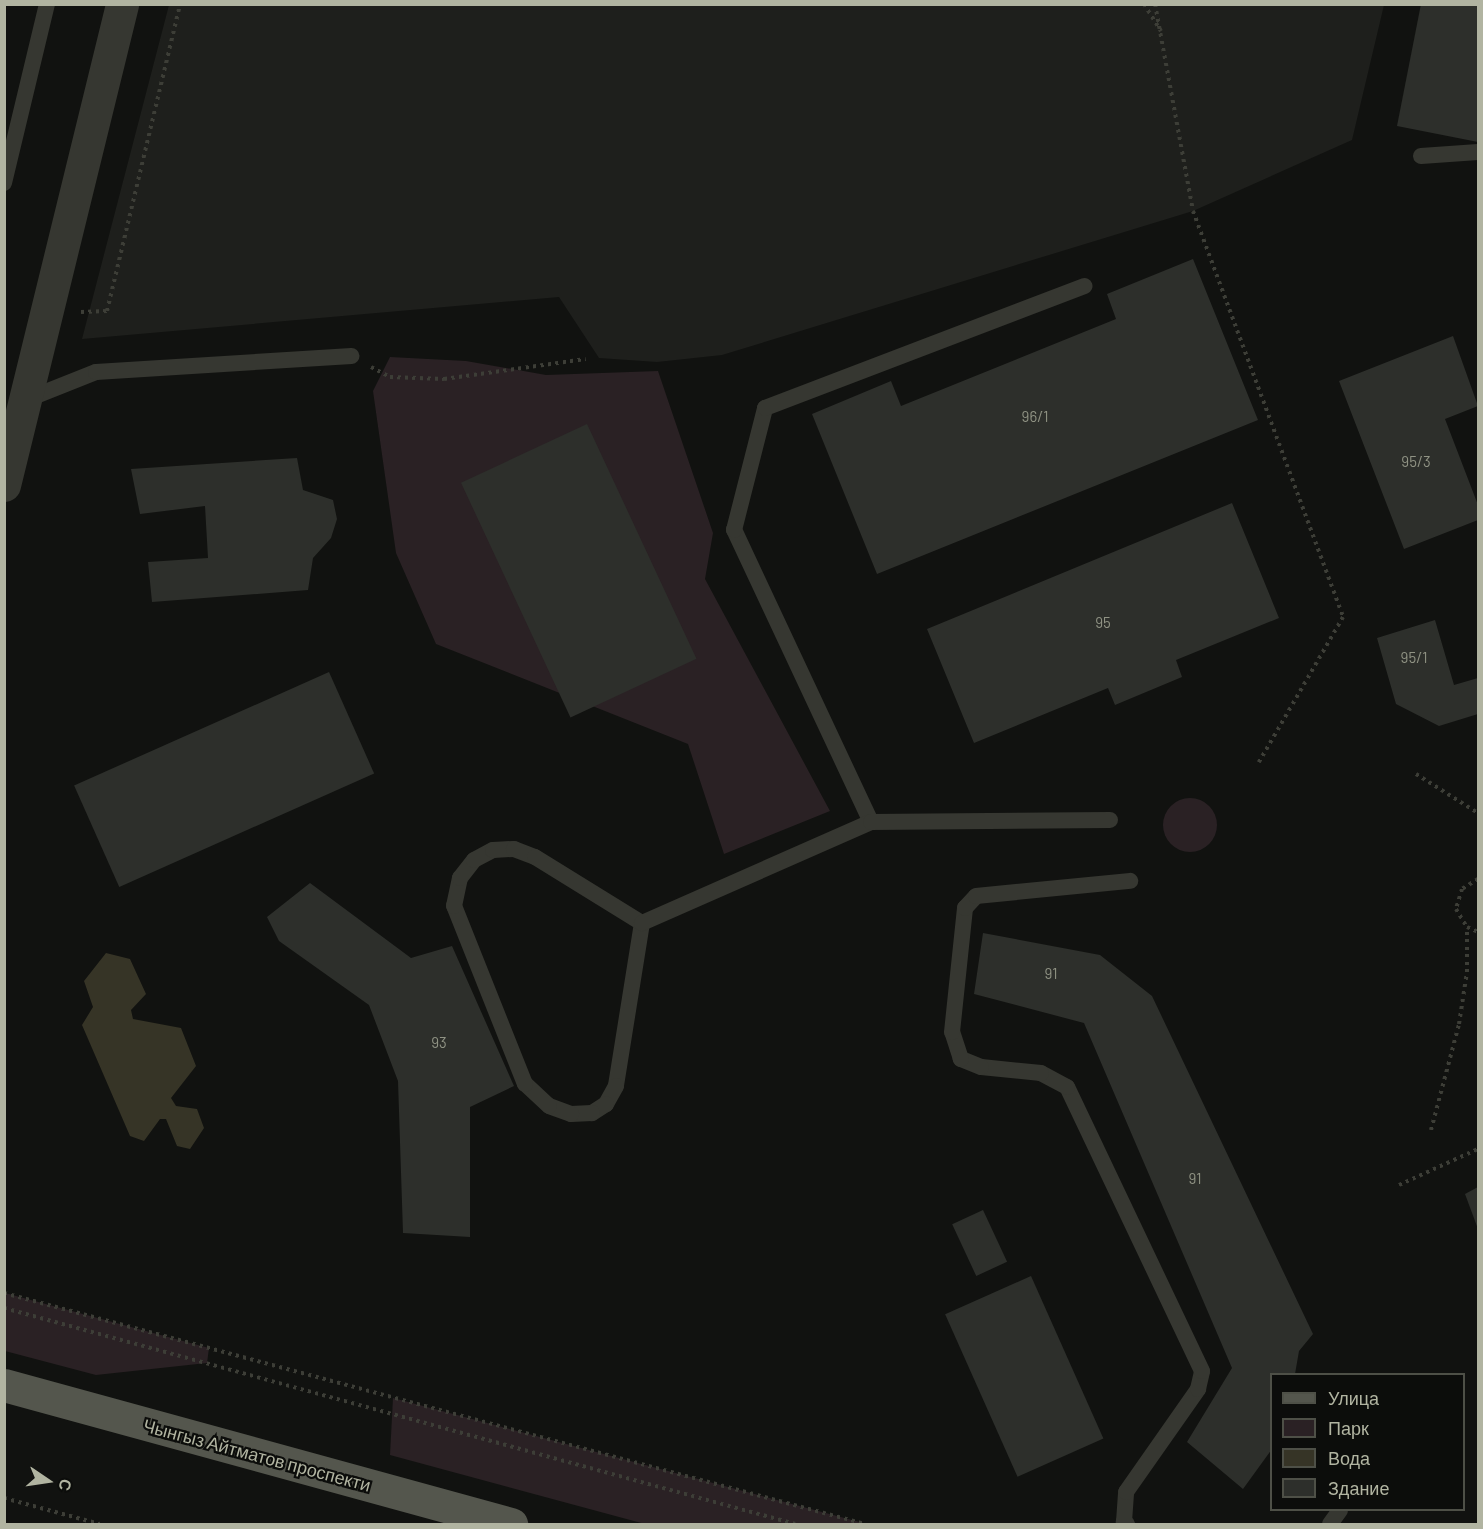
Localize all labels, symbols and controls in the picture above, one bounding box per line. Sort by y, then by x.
house number: 96/1 [1022,408,1048,426]
house number: 95/3 [1401,453,1431,471]
house number: 95 [1095,614,1111,632]
house number: 95/1 [1401,649,1427,667]
house number: 91 [1045,965,1057,983]
house number: 93 [431,1034,447,1052]
house number: 91 [1189,1170,1201,1188]
legend [1270,1373,1465,1511]
text: Улица [1328,1387,1379,1409]
street label: Чынгыз Айтматов проспекти [141,1414,373,1496]
text: Парк [1328,1417,1369,1439]
text: Вода [1328,1447,1370,1469]
north arrow [18,1451,78,1511]
text: С [55,1477,77,1493]
text: Здание [1328,1477,1389,1499]

